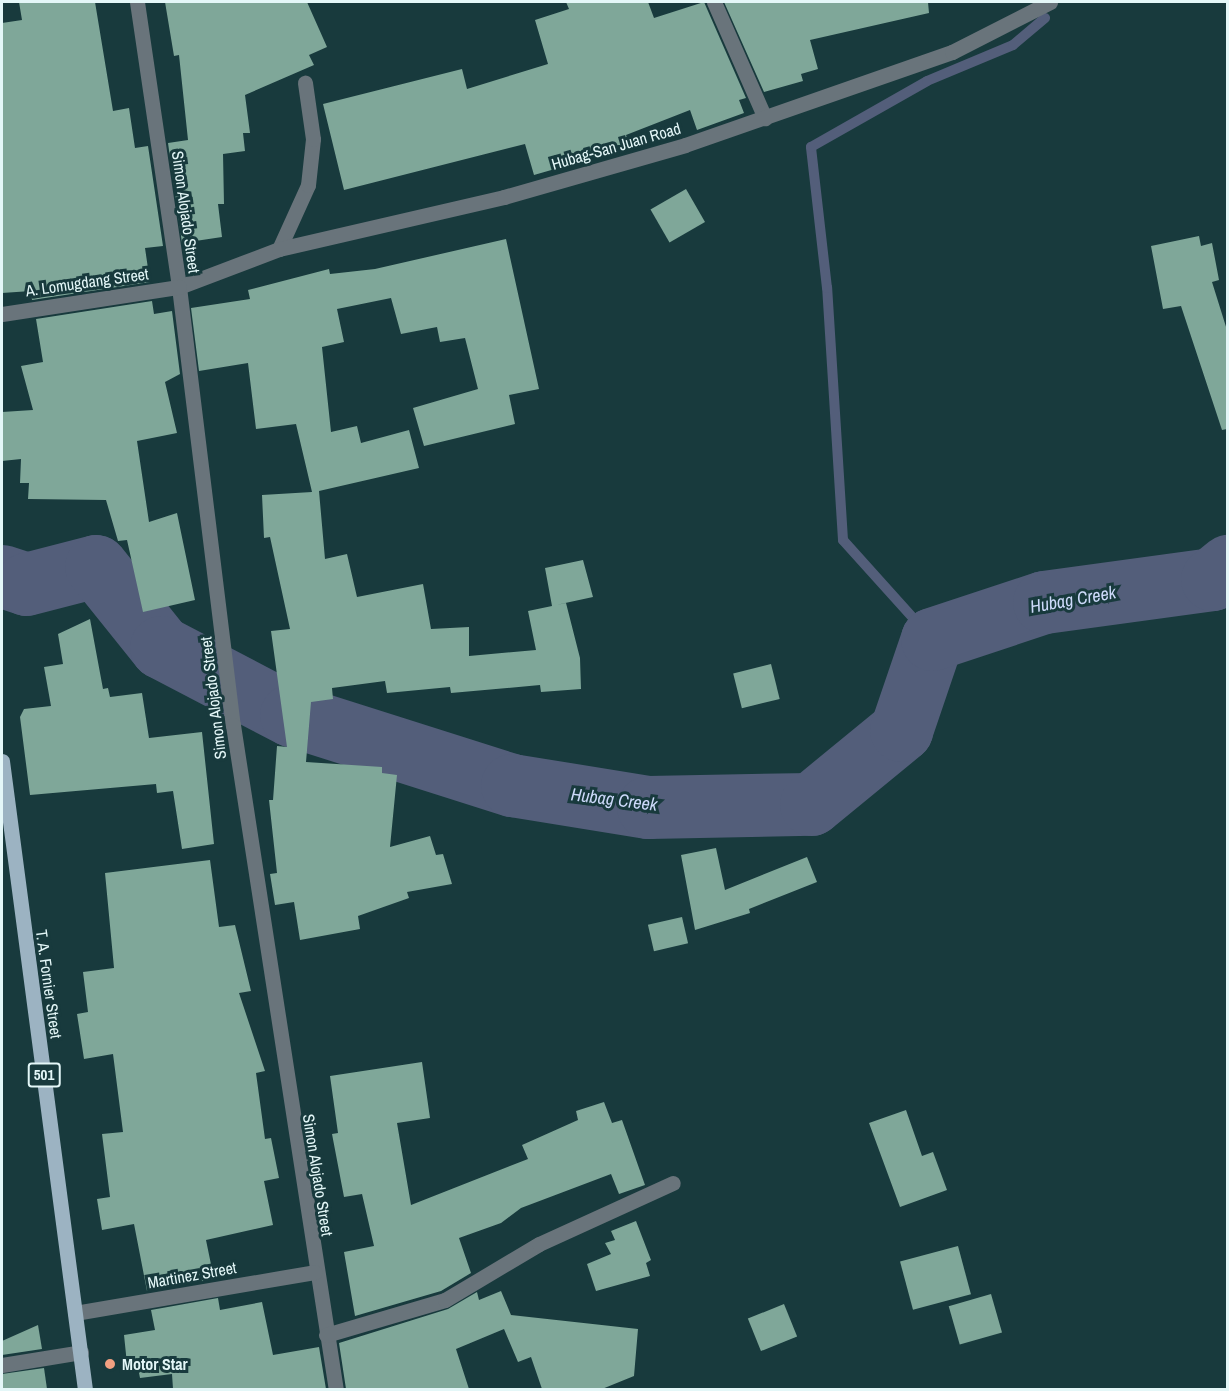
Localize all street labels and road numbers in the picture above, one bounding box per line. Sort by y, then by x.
street label: Hubag-San Juan Road [549,118,683,174]
street label: Simon Alojado Street [168,149,204,275]
street label: A. Lomugdang Street [24,264,150,300]
street label: Simon Alojado Street [196,635,230,761]
street label: T. A. Fornier Street [32,928,66,1040]
road number: 501 [28,1063,60,1087]
street label: Simon Alojado Street [299,1112,337,1238]
street label: Martinez Street [146,1258,238,1292]

